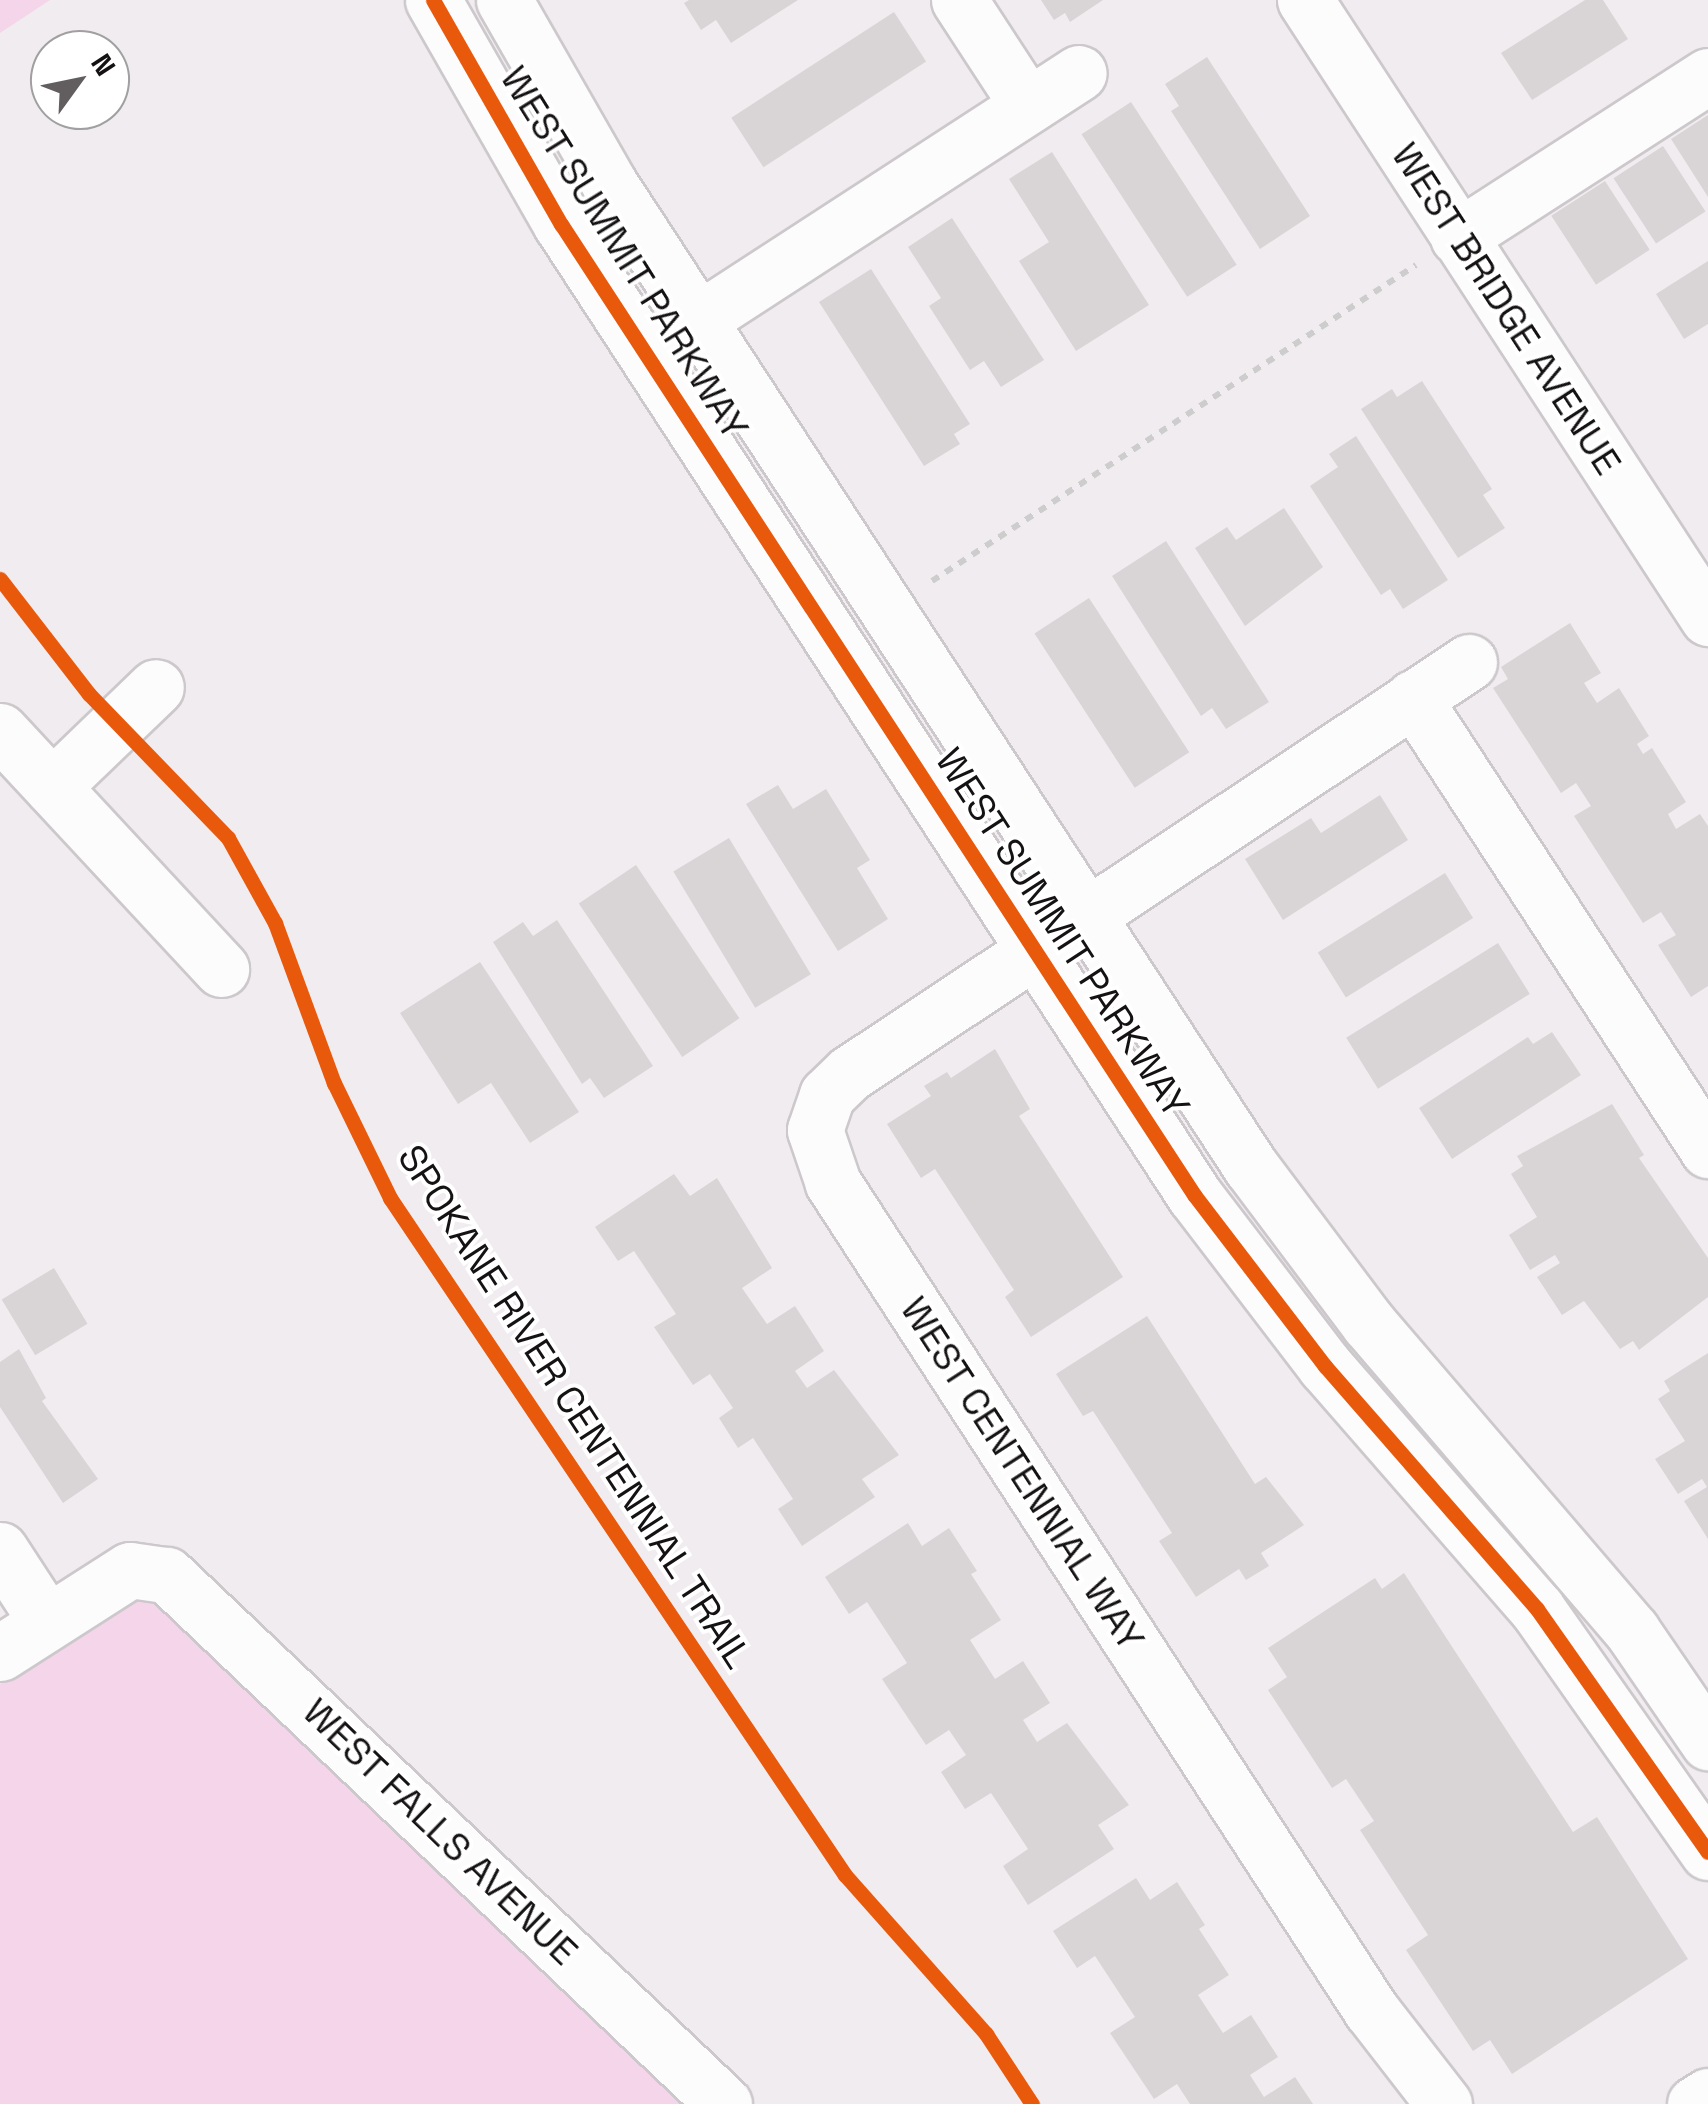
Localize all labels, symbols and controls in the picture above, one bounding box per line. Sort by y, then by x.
north arrow [30,30,130,130]
text: N [83,47,124,82]
street label: WEST SUMMIT PARKWAY [490,57,758,449]
street label: WEST BRIDGE AVENUE [1381,134,1631,484]
street label: WEST SUMMIT PARKWAY [925,739,1199,1127]
street label: SPOKANE RIVER CENTENNIAL TRAIL [387,1136,761,1678]
street label: WEST CENTENNIAL WAY [890,1288,1154,1660]
street label: WEST FALLS AVENUE [293,1689,587,1975]

